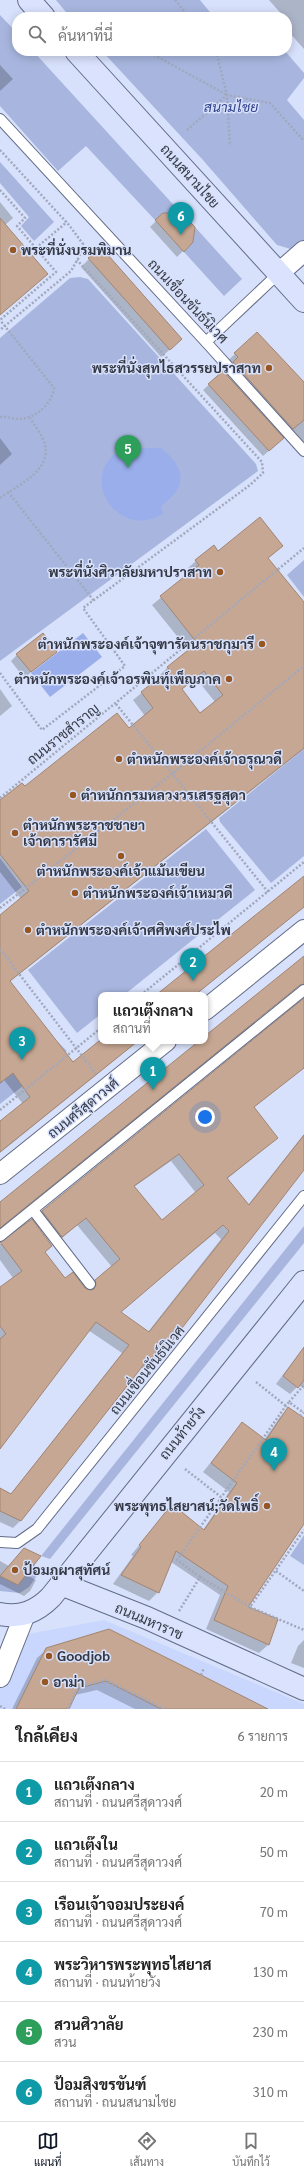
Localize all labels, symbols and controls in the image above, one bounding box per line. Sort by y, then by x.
search box [12,12,292,56]
icon: search [26,23,48,45]
text: ค้นหาที่นี่ [58,25,113,44]
park label: สนามไชย [204,97,258,115]
street label: ถนนสนามไชย [157,139,224,211]
pin: 6 [168,202,194,235]
place label: พระที่นั่งบรมพิมาน [21,238,132,258]
marker: พระที่นั่งบรมพิมาน [8,245,18,255]
street label: ถนนเขื่อนขันธ์นิเวศ [145,253,234,346]
place label: พระที่นั่งสุทไธสวรรยปราสาท [92,356,261,379]
marker: พระที่นั่งสุทไธสวรรยปราสาท [264,363,274,373]
pin: 5 [115,435,141,468]
place label: พระที่นั่งศิวาลัยมหาปราสาท [48,560,212,580]
marker: พระที่นั่งศิวาลัยมหาปราสาท [215,567,225,577]
place label: ตำหนักพระองค์เจ้าจุฑารัตนราชกุมารี [38,634,255,655]
marker: ตำหนักพระองค์เจ้าจุฑารัตนราชกุมารี [257,639,267,649]
place label: ตำหนักพระองค์เจ้าอรพินทุ์เพ็ญภาค [14,669,221,690]
marker: ตำหนักพระองค์เจ้าอรพินทุ์เพ็ญภาค [224,674,234,684]
street label: ถนนราชสำราญ [22,698,103,769]
place label: ตำหนักพระองค์เจ้าอรุณวดี [127,749,282,770]
marker: ตำหนักพระองค์เจ้าอรุณวดี [114,754,124,764]
place label: ตำหนักกรมหลวงวรเสรฐสุดา [81,785,246,806]
marker: ตำหนักกรมหลวงวรเสรฐสุดา [68,790,78,800]
place label: ตำหนักพระราชชายา เจ้าดารารัศมี [23,815,145,849]
marker: ตำหนักพระราชชายา เจ้าดารารัศมี [10,828,20,838]
marker: ตำหนักพระองค์เจ้าแม้นเขียน [116,851,126,861]
place label: ตำหนักพระองค์เจ้าแม้นเขียน [37,861,205,879]
place label: ตำหนักพระองค์เจ้าเหมวดี [83,883,233,901]
marker: ตำหนักพระองค์เจ้าเหมวดี [70,888,80,898]
place label: ตำหนักพระองค์เจ้าศศิพงศ์ประไพ [36,920,231,938]
marker: ตำหนักพระองค์เจ้าศศิพงศ์ประไพ [23,925,33,935]
pin: 2 [180,948,206,981]
popup [98,992,208,1044]
text: แถวเต๊งกลาง [113,1000,193,1019]
text: สถานที่ [113,1019,151,1036]
pin: 3 [9,1027,35,1060]
pin: 1 [140,1057,166,1090]
street label: ถนนศรีสุดาวงศ์ [43,1073,123,1143]
your location [195,1107,215,1127]
street label: ถนนเขื่อนขันธ์นิเวศ [103,1320,188,1418]
street label: ถนนท้ายวัง [154,1402,208,1463]
pin: 4 [261,1438,287,1471]
place label: พระพุทธไสยาสน์;วัดโพธิ์ [114,1493,259,1517]
marker: พระพุทธไสยาสน์;วัดโพธิ์ [262,1501,272,1511]
place label: ป้อมภูผาสุทัศน์ [23,1560,111,1581]
marker: ป้อมภูผาสุทัศน์ [10,1565,20,1575]
street label: ถนนมหาราช [113,1598,186,1642]
place label: Goodjob [57,1646,110,1664]
marker: Goodjob [44,1651,54,1661]
place label: อาม่า [53,1672,85,1690]
marker: อาม่า [40,1677,50,1687]
text: ใกล้เคียง [16,1724,78,1746]
text: 6 รายการ [238,1727,288,1744]
text: แถวเต๊งกลาง [54,1774,135,1793]
text: 1 [25,1783,33,1800]
text: 20 m [260,1783,288,1800]
text: สถานที่ · ถนนศรีสุดาวงศ์ [54,1793,182,1810]
text: แถวเต๊งใน [54,1834,118,1853]
text: 2 [25,1843,33,1860]
text: 50 m [260,1843,288,1860]
text: สถานที่ · ถนนศรีสุดาวงศ์ [54,1853,182,1870]
text: เรือนเจ้าจอมประยงค์ [54,1894,184,1913]
text: 3 [25,1903,33,1920]
text: 70 m [260,1903,288,1920]
text: สถานที่ · ถนนศรีสุดาวงศ์ [54,1913,182,1930]
text: พระวิหารพระพุทธไสยาส [54,1954,212,1973]
text: 4 [25,1963,33,1980]
text: 130 m [252,1963,288,1980]
text: สถานที่ · ถนนท้ายวัง [54,1973,161,1990]
text: สวนศิวาลัย [54,2014,124,2033]
text: 5 [25,2023,33,2040]
text: 230 m [252,2023,288,2040]
text: สวน [54,2033,76,2050]
text: ป้อมสิงขรขันฑ์ [54,2074,146,2093]
text: 6 [25,2083,33,2100]
text: 310 m [252,2083,288,2100]
text: สถานที่ · ถนนสนามไชย [54,2093,176,2110]
tab: แผนที่ [34,2130,62,2169]
tab: เส้นทาง [130,2130,164,2169]
tab: บันทึกไว้ [232,2130,270,2169]

